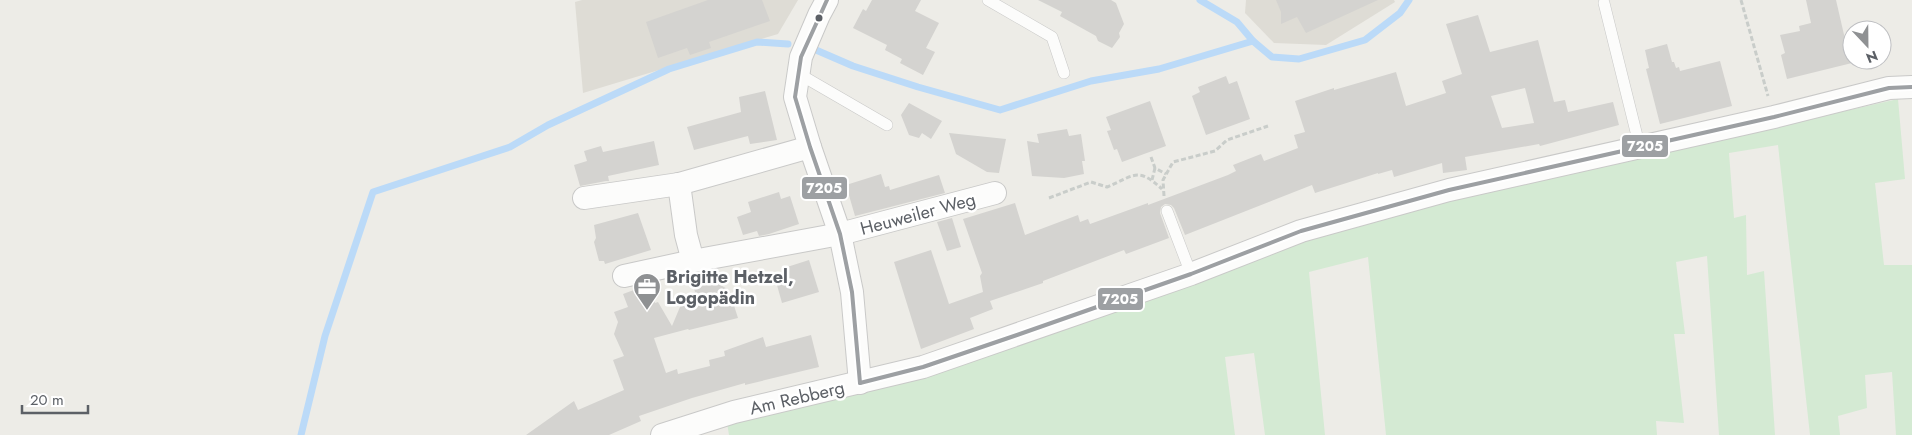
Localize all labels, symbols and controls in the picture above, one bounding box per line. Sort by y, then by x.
unlabelled marker [814,13,824,23]
north arrow [1842,20,1892,70]
text: N [1863,46,1881,68]
line badge: 7205 [1621,134,1669,158]
text: 7205 [1627,136,1663,156]
line badge: 7205 [801,176,848,200]
text: 7205 [806,178,842,198]
street label: Heuweiler Weg [857,186,979,242]
place label: Brigitte Hetzel, Logopädin [666,264,794,311]
office icon: Brigitte Hetzel, Logopädin [632,272,662,311]
line badge: 7205 [1097,287,1144,311]
text: 7205 [1102,289,1138,309]
street label: Am Rebberg [747,374,847,422]
scale bar [22,382,89,414]
text: 20 m [30,389,64,411]

